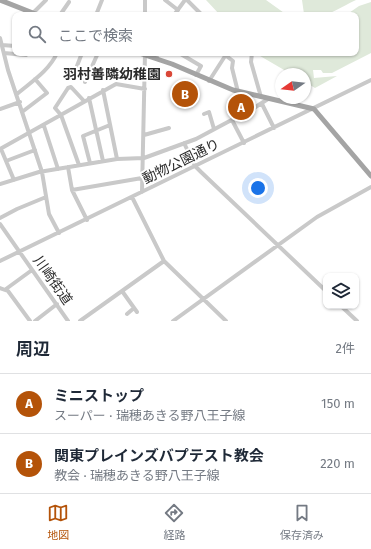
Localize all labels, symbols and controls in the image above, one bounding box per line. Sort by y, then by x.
search box [12,12,359,56]
icon: search [26,23,48,45]
text: ここで検索 [58,27,133,45]
place label: 羽村善隣幼稚園 [63,66,161,83]
north arrow [275,68,311,104]
marker: 羽村善隣幼稚園 [164,69,174,79]
pin: B [172,79,198,109]
pin: A [228,92,254,122]
street label: 動物公園通り [140,135,223,188]
your location [248,178,268,198]
street label: 川崎街道 [30,252,76,308]
map controls [323,273,359,309]
button: layers [323,273,359,309]
text: 周辺 [16,339,50,360]
text: 2件 [336,341,355,356]
text: ミニストップ [54,387,144,405]
text: A [25,396,33,411]
text: 150 m [321,396,355,411]
text: スーパー · 瑞穂あきる野八王子線 [54,408,246,423]
text: 関東プレインズバプテスト教会 [54,447,264,465]
text: B [25,456,33,471]
text: 220 m [320,456,355,471]
text: 教会 · 瑞穂あきる野八王子線 [54,468,220,483]
tab: 地図 [47,502,69,542]
tab: 経路 [163,502,185,542]
tab: 保存済み [280,502,324,542]

